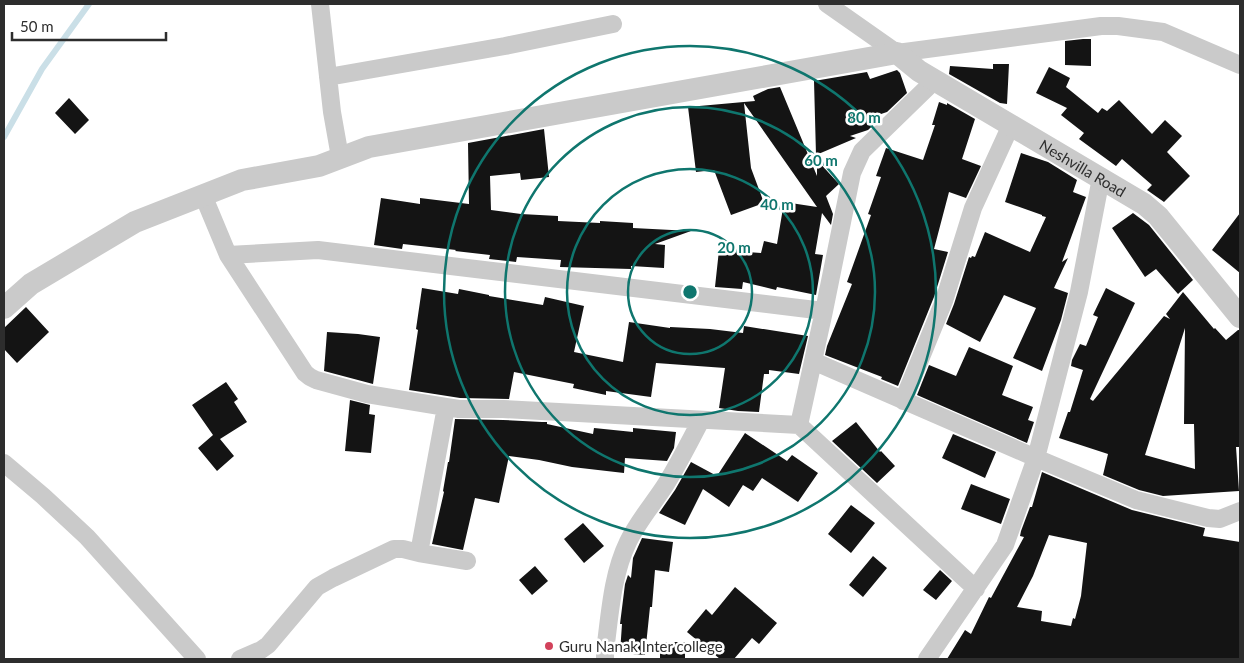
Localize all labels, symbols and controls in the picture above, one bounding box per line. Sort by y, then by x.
scale bar [12,10,166,42]
text: 50 m [20,17,54,35]
text: 80 m [847,108,881,126]
street label: Neshvilla Road [1037,135,1129,200]
text: 60 m [804,151,838,169]
text: 40 m [760,195,794,213]
text: 20 m [717,238,751,256]
centre of rings [681,283,699,301]
place label: Guru Nanak Inter college [559,637,723,655]
marker: Guru Nanak Inter college [543,640,555,652]

